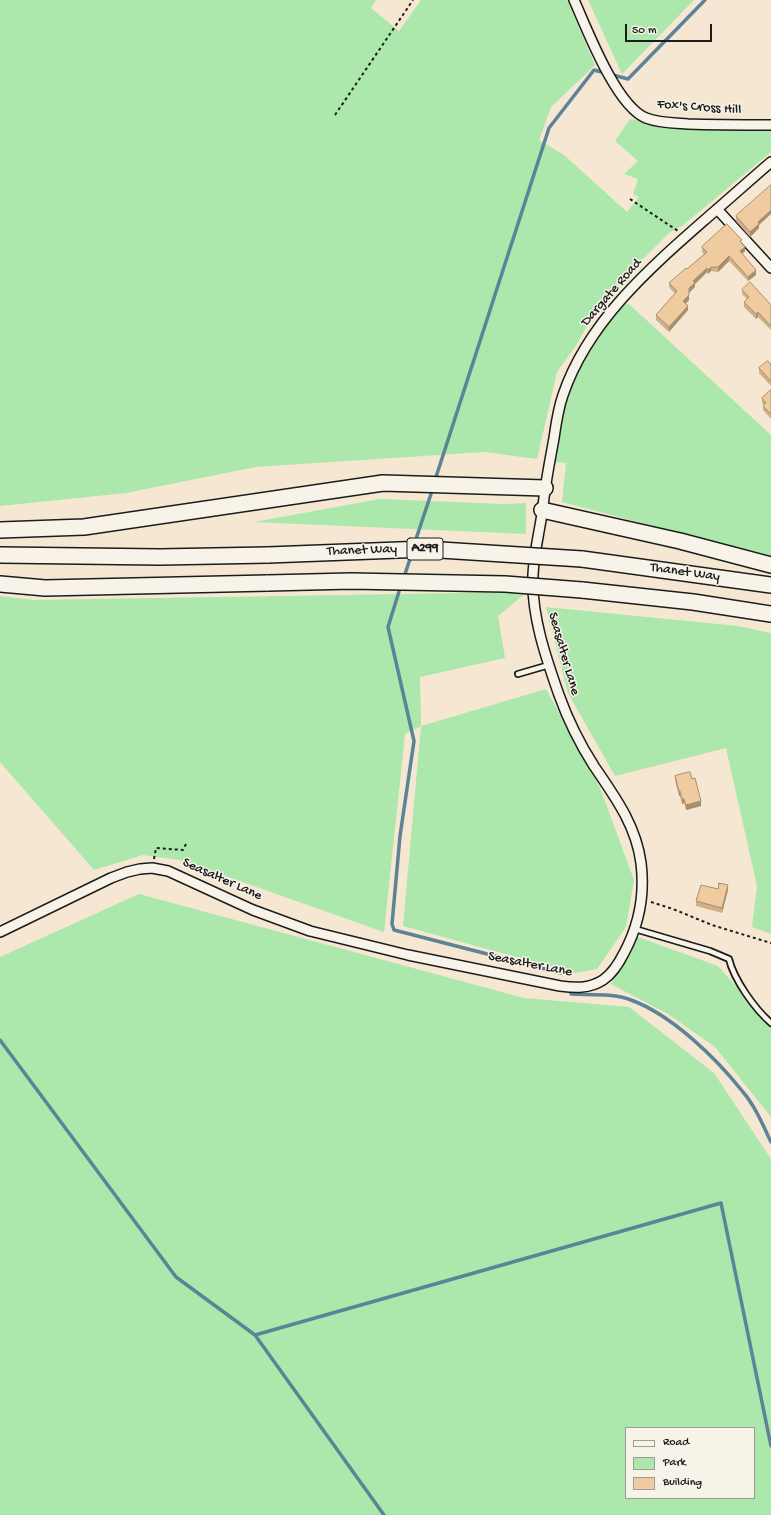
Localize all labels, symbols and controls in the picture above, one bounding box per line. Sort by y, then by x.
scale bar [627,16,714,42]
text: 50 m [632,24,657,38]
street label: Fox's Cross Hill [656,97,742,119]
street label: Dargate Road [578,256,646,330]
road number: A299 [407,538,443,560]
street label: Thanet Way [327,541,397,561]
street label: Thanet Way [649,560,721,586]
street label: Seasalter Lane [543,611,583,697]
street label: Seasalter Lane [180,855,264,905]
street label: Seasalter Lane [486,949,574,981]
legend [625,1427,755,1499]
text: Road [663,1436,689,1450]
text: Park [663,1456,686,1470]
text: Building [663,1476,702,1490]

